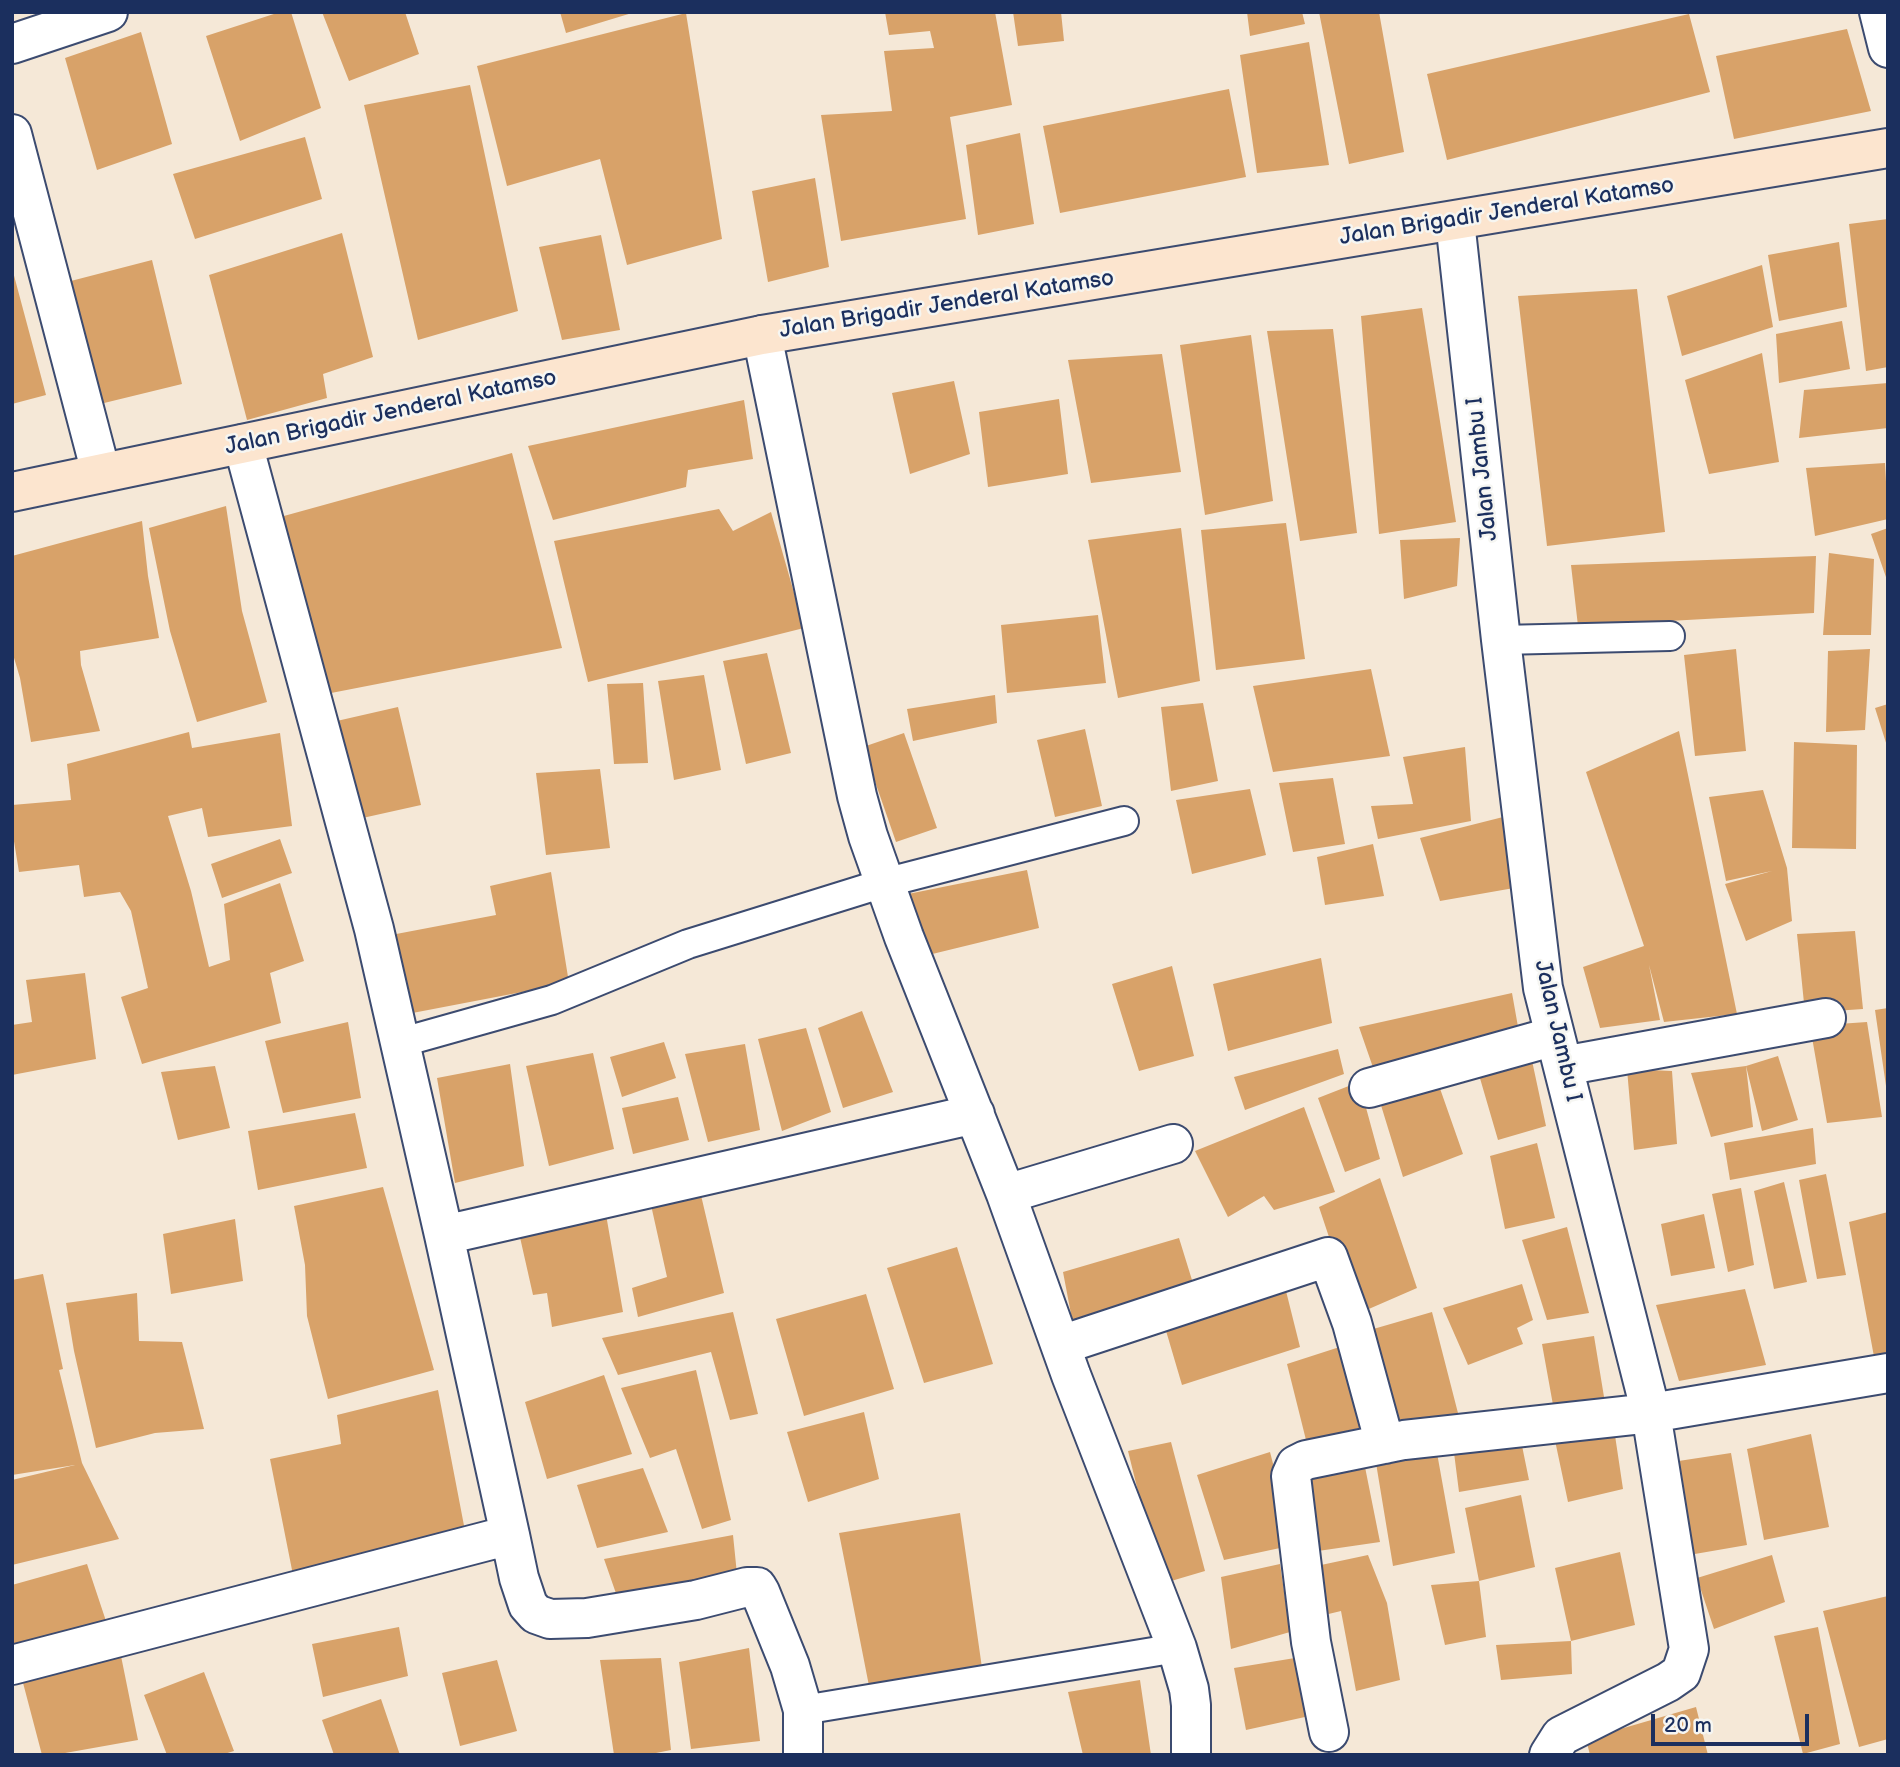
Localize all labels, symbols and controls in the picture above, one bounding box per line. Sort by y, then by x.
street label: Jalan Brigadir Jenderal Katamso [1338,172,1676,252]
street label: Jalan Brigadir Jenderal Katamso [778,265,1116,345]
street label: Jalan Brigadir Jenderal Katamso [223,364,559,462]
street label: Jalan Jambu I [1462,396,1504,542]
street label: Jalan Jambu I [1527,958,1587,1104]
scale bar [1655,1700,1812,1744]
text: 20 m [1664,1713,1712,1738]

